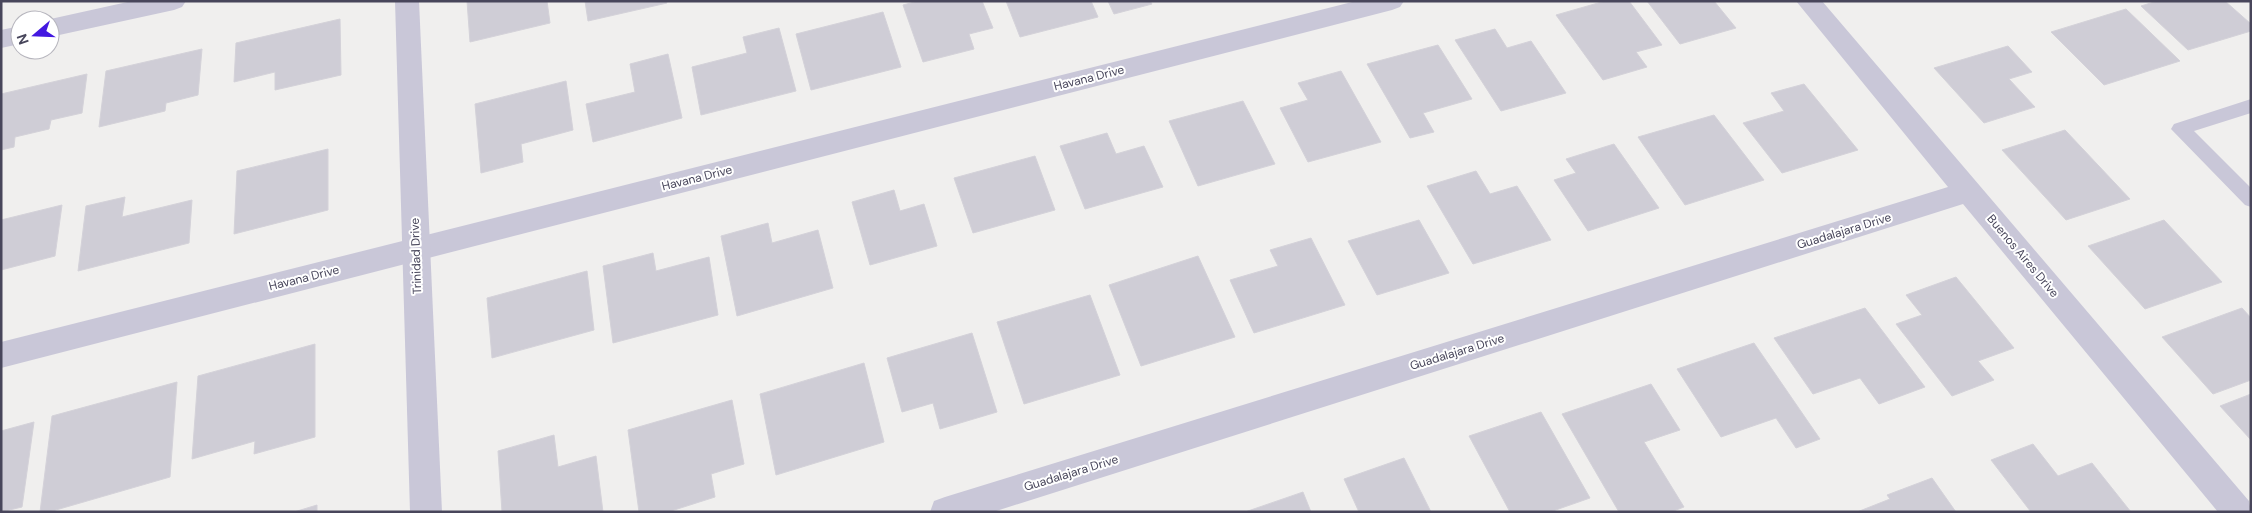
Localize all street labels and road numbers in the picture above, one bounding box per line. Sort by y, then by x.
street label: Havana Drive [1052,61,1126,94]
street label: Havana Drive [660,161,734,194]
street label: Guadalajara Drive [1795,209,1893,253]
street label: Buenos Aires Drive [1984,211,2063,301]
street label: Trinidad Drive [407,217,425,294]
street label: Havana Drive [267,261,341,294]
street label: Guadalajara Drive [1408,330,1506,374]
street label: Guadalajara Drive [1022,451,1120,495]

